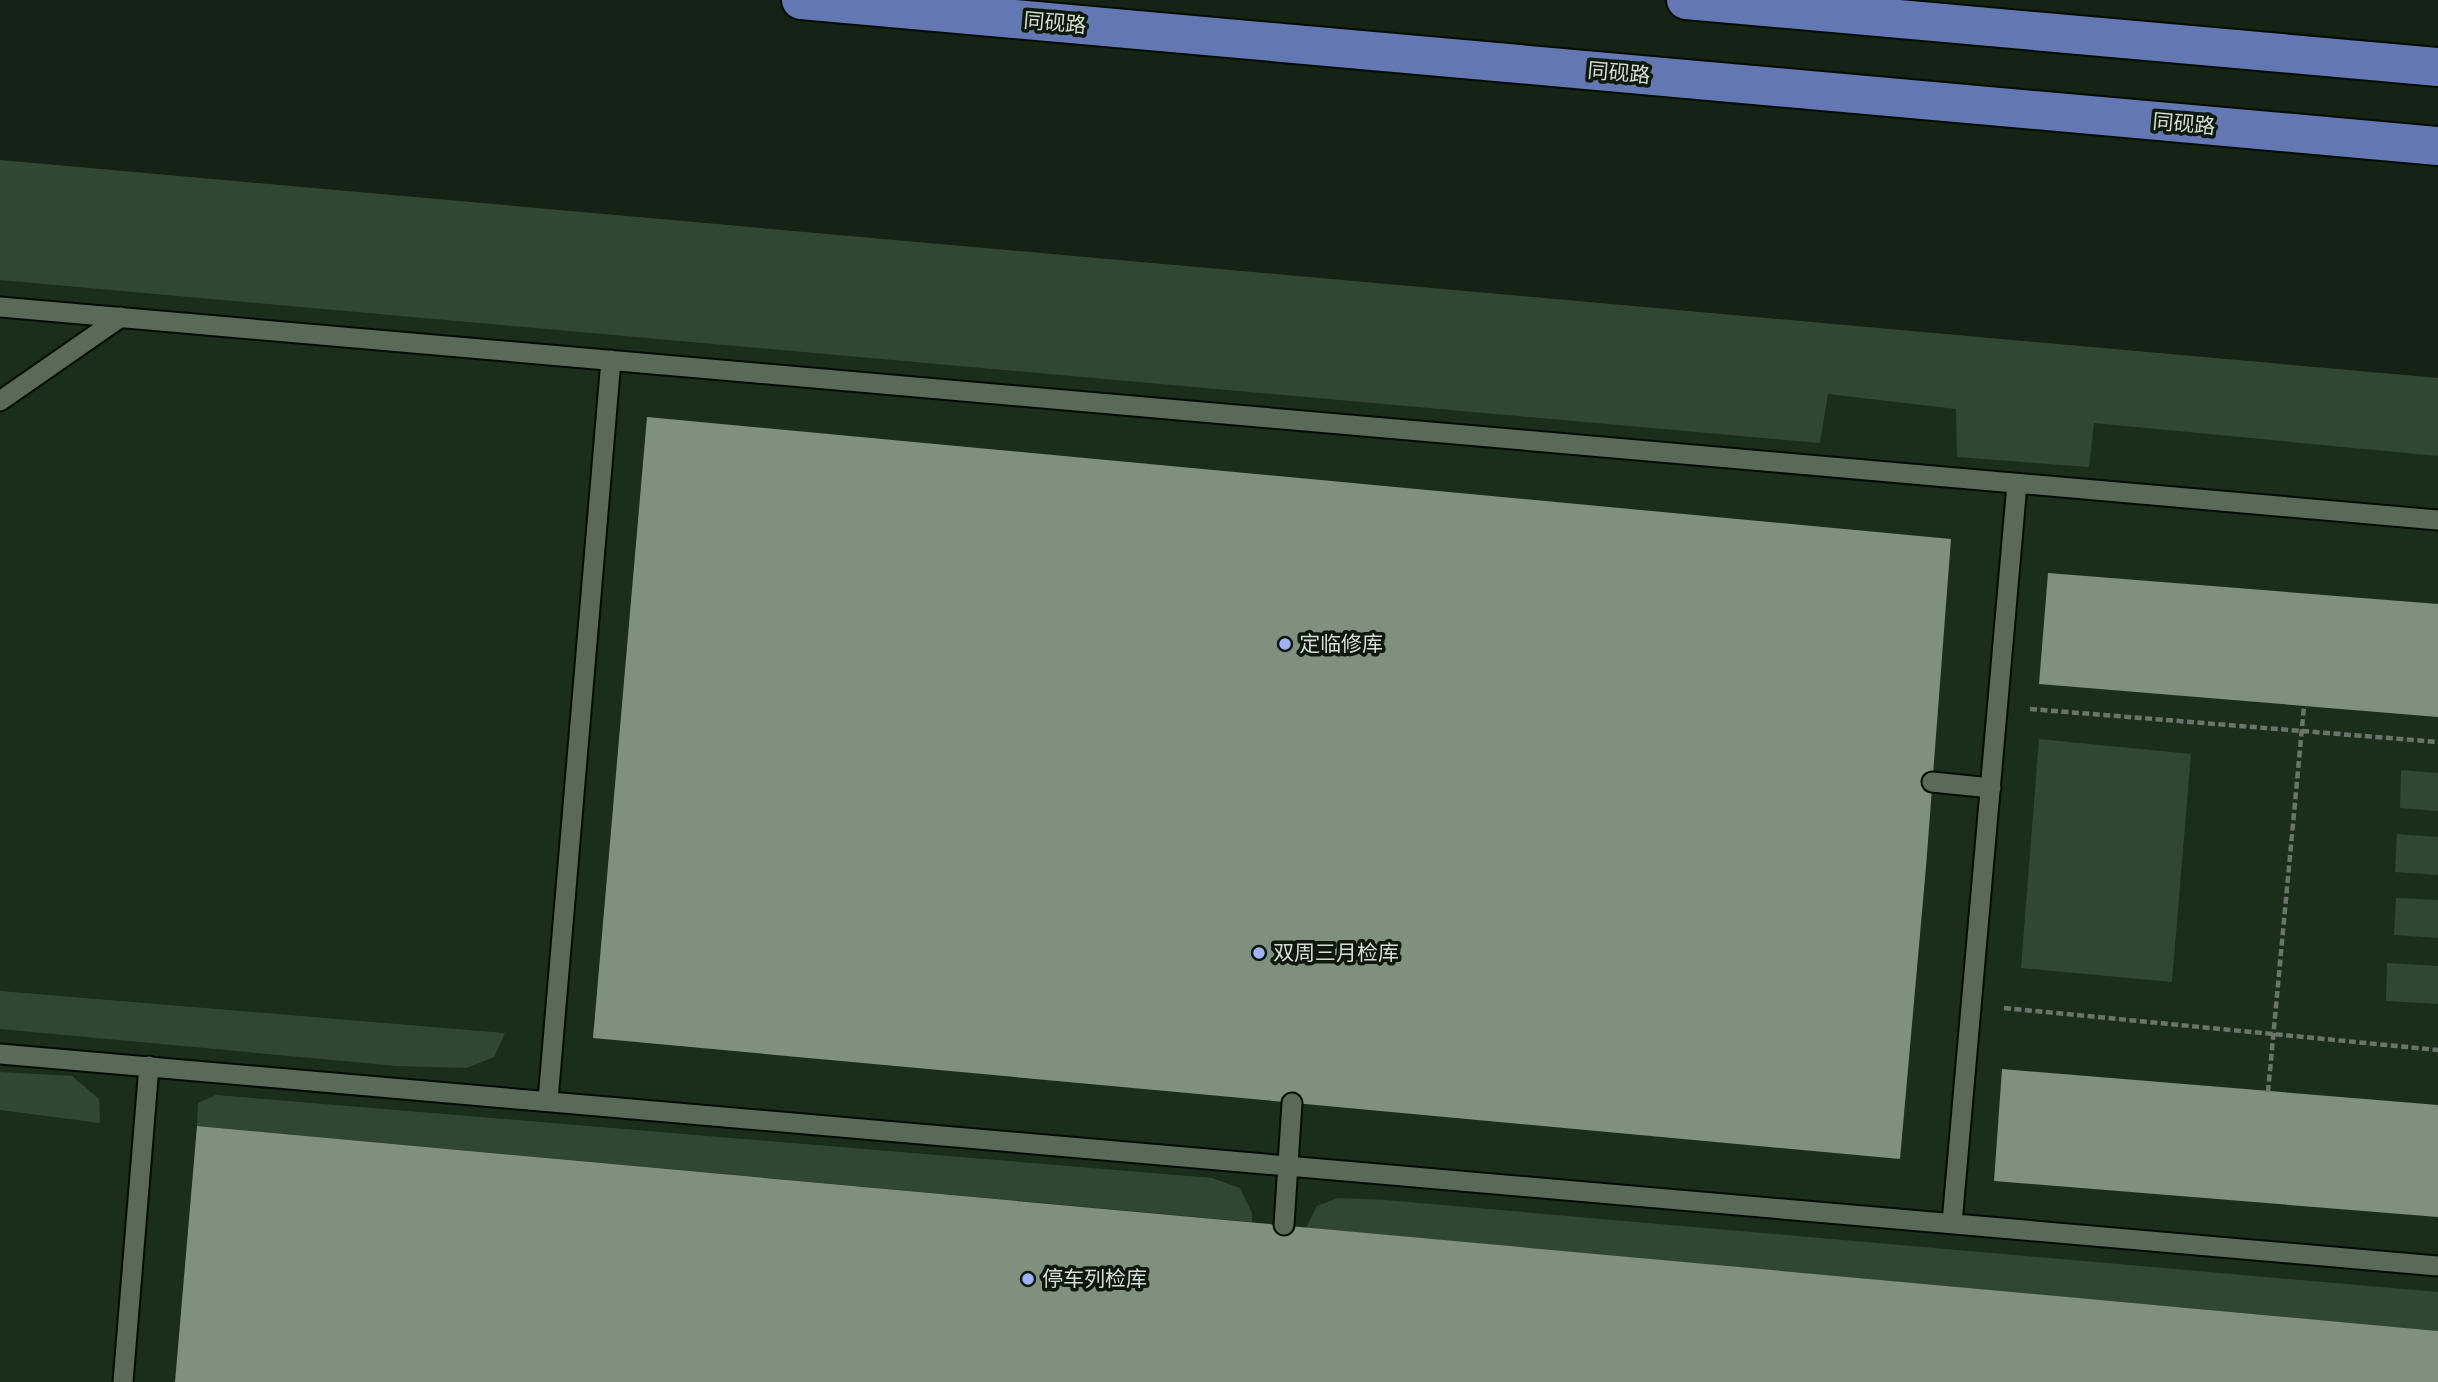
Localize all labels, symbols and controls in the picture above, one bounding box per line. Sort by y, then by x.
street label: 同砚路 [1022,8,1087,41]
street label: 同砚路 [1586,58,1651,91]
street label: 同砚路 [2151,109,2216,142]
place label: 定临修库 [1299,632,1383,659]
marker: 定临修库 [1277,636,1293,652]
place label: 双周三月检库 [1273,941,1399,968]
marker: 双周三月检库 [1251,945,1267,961]
place label: 停车列检库 [1042,1267,1147,1294]
marker: 停车列检库 [1020,1271,1036,1287]

